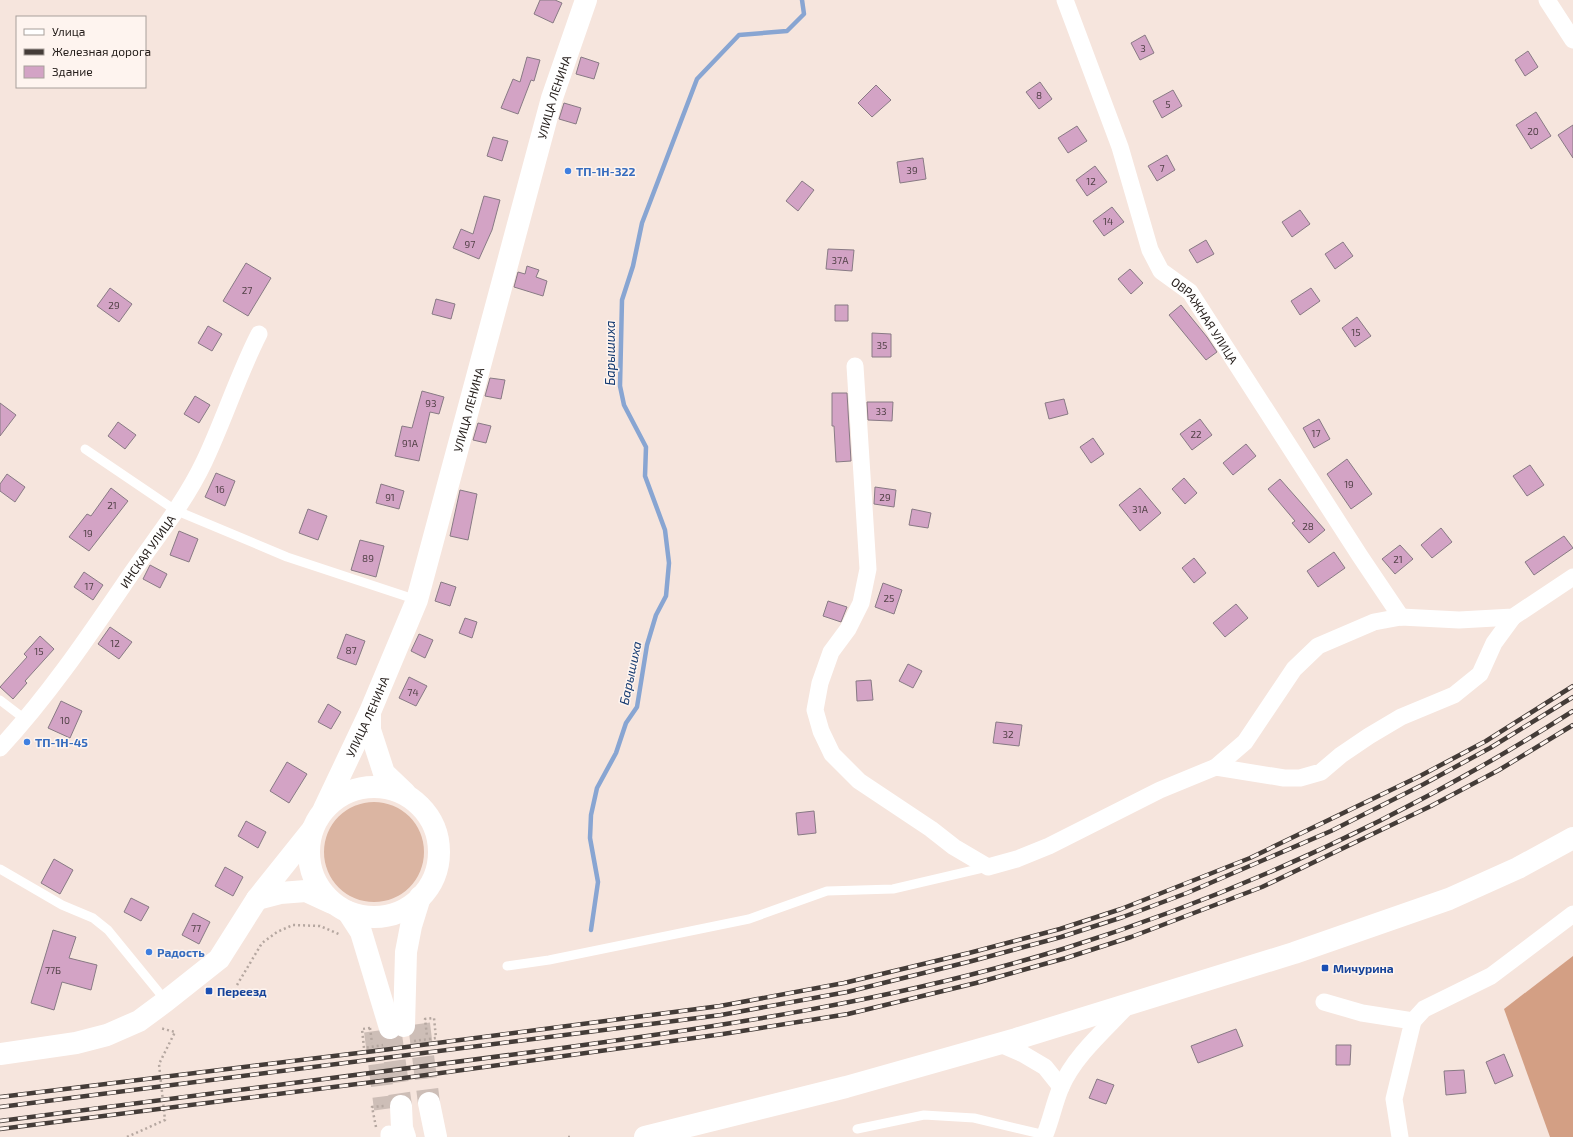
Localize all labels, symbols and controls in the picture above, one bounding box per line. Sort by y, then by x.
legend [16,16,146,88]
text: Улица [52,24,85,38]
house number: 3 [1140,42,1146,54]
text: Железная дорога [52,44,151,58]
street label: УЛИЦА ЛЕНИНА [534,53,574,141]
text: Здание [52,64,93,78]
house number: 8 [1036,89,1042,101]
house number: 5 [1165,98,1171,110]
house number: 20 [1527,125,1539,137]
house number: 7 [1159,162,1165,174]
place label: ТП-1Н-322 [576,164,635,178]
house number: 39 [906,164,918,176]
marker: ТП-1Н-322 [563,166,573,176]
house number: 12 [1086,175,1096,187]
house number: 14 [1103,215,1113,227]
house number: 97 [465,238,475,250]
house number: 37А [832,254,849,266]
street label: ОВРАЖНАЯ УЛИЦА [1169,274,1241,366]
house number: 27 [242,284,252,296]
house number: 29 [108,299,120,311]
water label: Барышиха [602,321,618,385]
house number: 15 [1351,326,1361,338]
house number: 35 [877,339,887,351]
street label: УЛИЦА ЛЕНИНА [450,365,486,453]
house number: 93 [425,397,437,409]
house number: 33 [875,405,887,417]
house number: 17 [1311,427,1321,439]
house number: 22 [1190,428,1202,440]
house number: 91А [402,437,419,449]
house number: 19 [1344,478,1354,490]
house number: 16 [215,483,225,495]
house number: 91 [385,491,395,503]
house number: 29 [879,491,891,503]
house number: 21 [107,499,117,511]
house number: 31А [1132,503,1149,515]
street label: ИНСКАЯ УЛИЦА [117,512,178,590]
house number: 28 [1302,520,1314,532]
house number: 19 [83,527,93,539]
house number: 89 [362,552,374,564]
house number: 21 [1393,553,1403,565]
house number: 17 [84,580,94,592]
house number: 25 [884,592,894,604]
house number: 12 [110,637,120,649]
water label: Барышиха [615,640,645,706]
house number: 87 [345,644,357,656]
house number: 15 [34,645,44,657]
street label: УЛИЦА ЛЕНИНА [343,674,391,759]
house number: 74 [407,686,419,698]
house number: 10 [60,714,70,726]
house number: 32 [1002,728,1014,740]
place label: ТП-1Н-45 [35,735,88,749]
marker: ТП-1Н-45 [22,737,32,747]
house number: 77 [191,922,201,934]
place label: Радость [157,945,205,959]
marker: Радость [144,947,154,957]
place label: Мичурина [1333,961,1394,975]
marker: Мичурина [1320,963,1330,973]
house number: 77Б [45,964,61,976]
place label: Переезд [217,984,267,998]
marker: Переезд [204,986,214,996]

